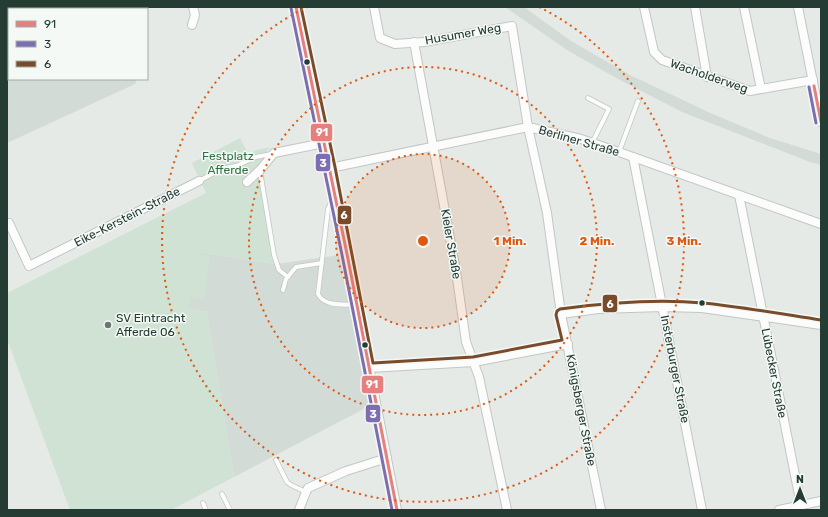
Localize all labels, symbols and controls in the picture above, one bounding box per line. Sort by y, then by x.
legend [8,8,148,80]
text: 91 [44,17,56,31]
street label: Husumer Weg [424,20,502,48]
text: 3 [44,37,51,51]
street label: Wacholderweg [668,56,750,96]
text: 6 [44,57,51,71]
unlabelled marker [302,57,312,67]
line badge: 91 [310,123,333,142]
street label: Berliner Straße [537,123,621,159]
text: 91 [316,126,328,139]
park label: Festplatz Afferde [202,149,254,177]
line badge: 3 [315,153,331,172]
text: 3 [319,157,327,170]
street label: Eike-Kerstein-Straße [72,184,183,250]
line badge: 6 [337,205,352,225]
street label: Kieler Straße [438,208,464,280]
text: 6 [340,209,348,222]
centre of rings [416,234,430,248]
text: 1 Min. [493,234,527,248]
text: 2 Min. [580,234,614,248]
text: 3 Min. [667,234,701,248]
line badge: 6 [602,294,618,313]
text: 6 [606,298,614,311]
unlabelled marker [697,298,707,308]
place label: SV Eintracht Afferde 06 [116,311,186,339]
street label: Insterburger Straße [658,314,692,424]
marker: SV Eintracht Afferde 06 [103,320,113,330]
street label: Lübecker Straße [758,327,790,419]
unlabelled marker [360,340,370,350]
street label: Königsberger Straße [563,353,599,467]
line badge: 91 [361,375,384,394]
text: 91 [366,378,378,391]
line badge: 3 [365,404,381,423]
text: 3 [369,408,377,421]
north arrow [780,469,820,509]
text: N [796,473,804,486]

